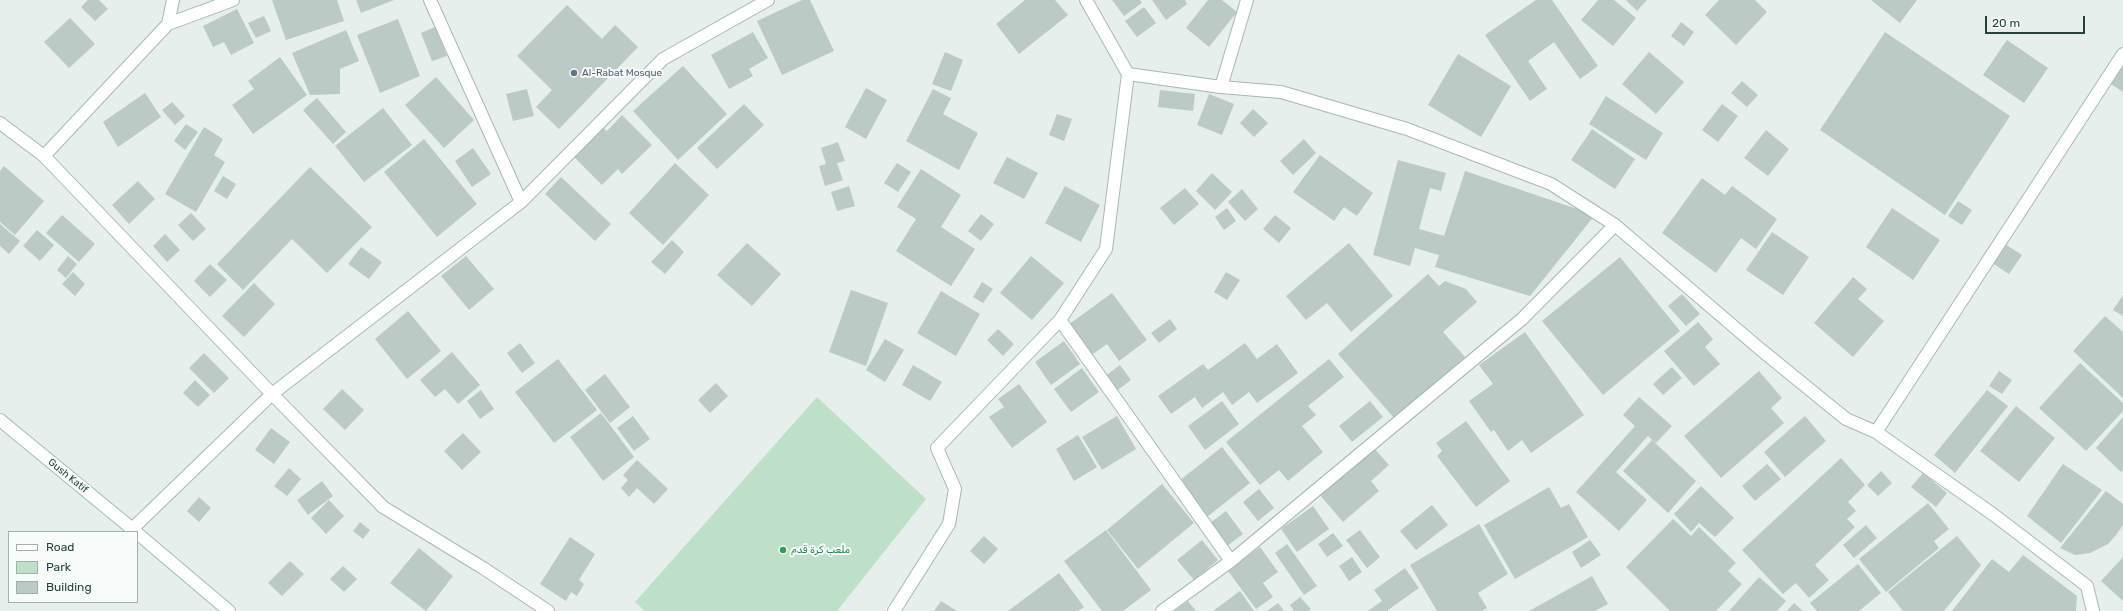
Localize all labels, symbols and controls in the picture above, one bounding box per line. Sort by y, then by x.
scale bar [1987,8,2087,34]
text: 20 m [1992,16,2020,30]
place label: Al-Rabat Mosque [582,67,662,79]
marker: Al-Rabat Mosque [569,68,579,78]
street label: Gush Katif [46,456,90,496]
legend [8,531,138,603]
text: Road [46,540,74,554]
place label: ملعب كرة قدم [791,544,850,556]
marker: ملعب كرة قدم [778,545,788,555]
text: Park [46,560,71,574]
text: Building [46,580,92,594]

